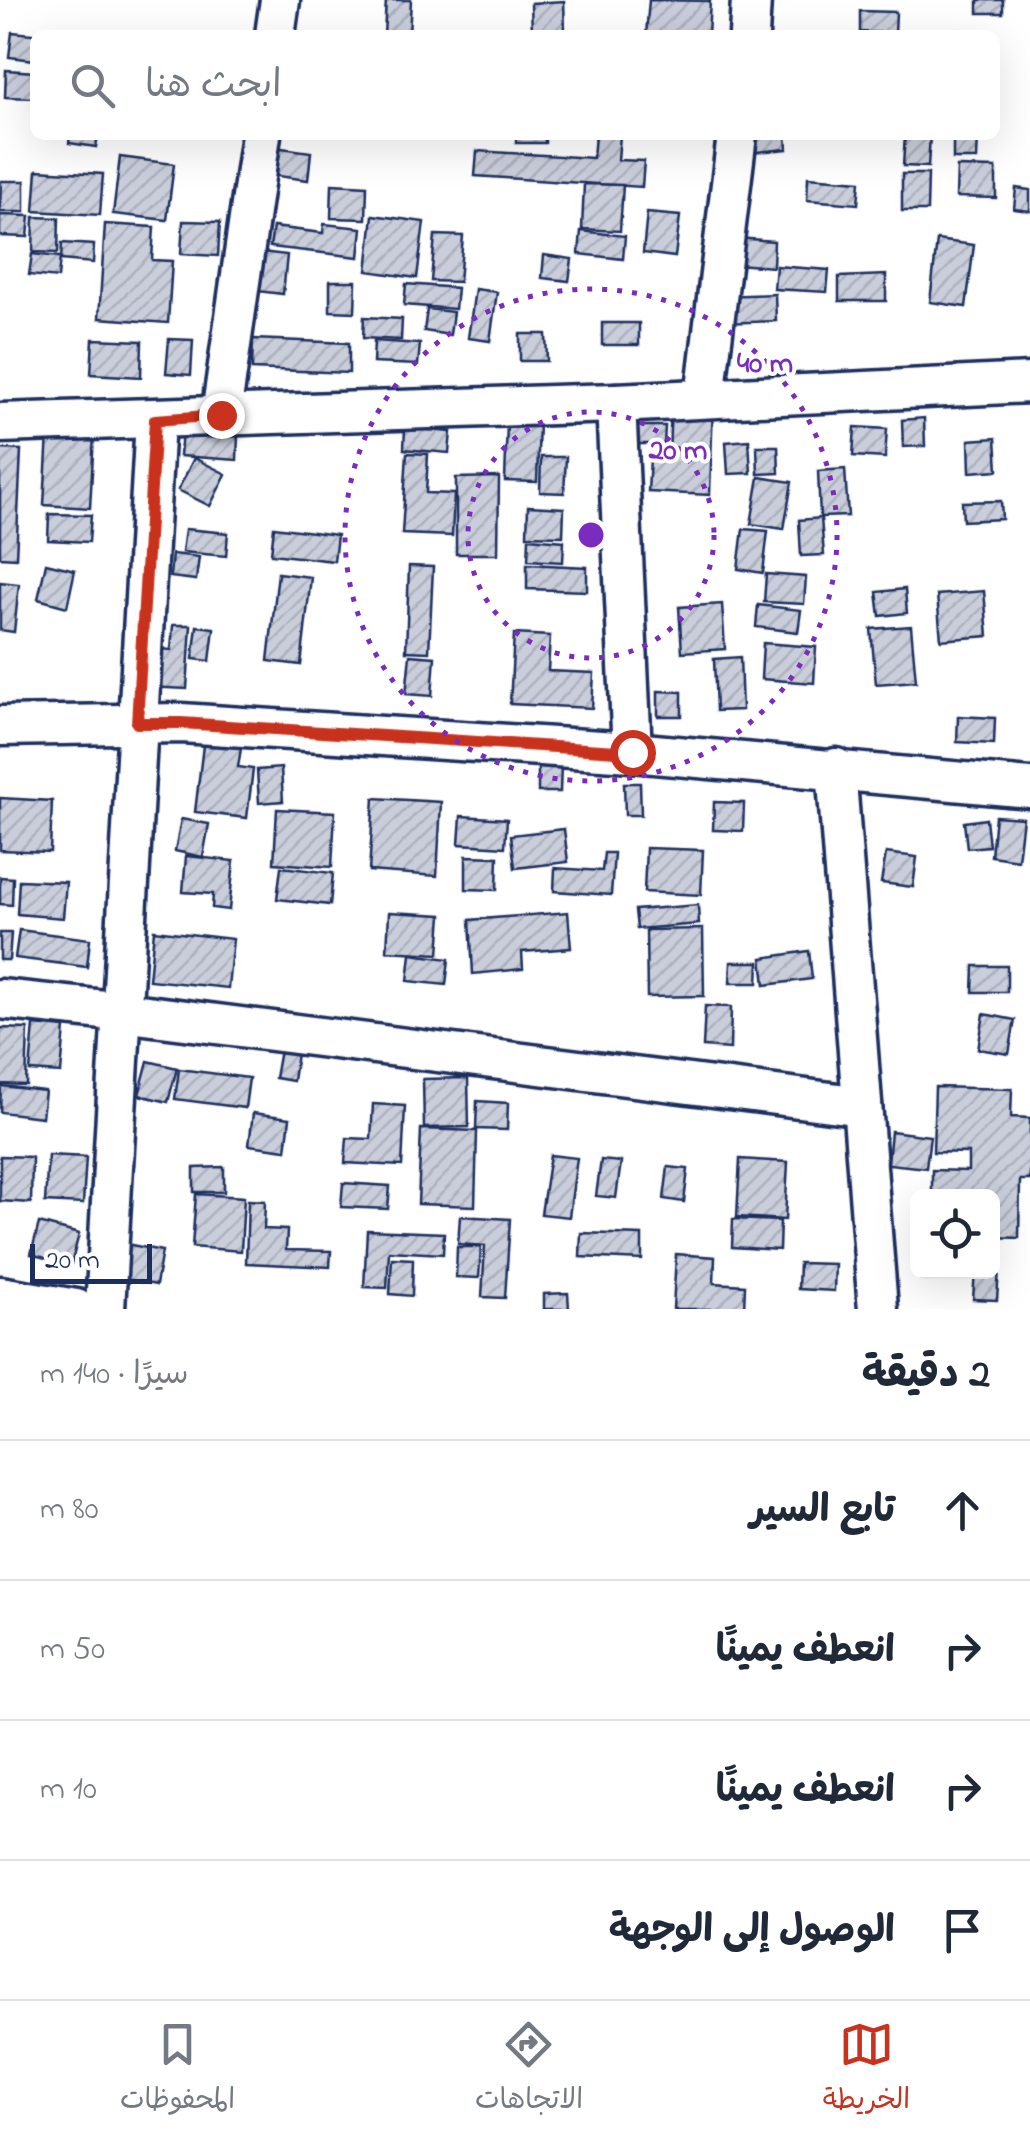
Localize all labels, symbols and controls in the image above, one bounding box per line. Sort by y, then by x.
search box [30,30,1000,140]
icon: search [65,58,120,113]
text: ابحث هنا [145,59,282,115]
text: 40 m [737,343,793,387]
route end [199,393,245,439]
text: 20 m [648,430,707,474]
centre of rings [573,517,609,553]
route start [610,730,656,776]
map controls [910,1189,1000,1279]
button: locate [910,1189,1000,1279]
scale bar [30,1239,152,1284]
text: 20 m [45,1241,100,1282]
text: 2 دقيقة [862,1345,990,1406]
text: سيرًا · 140 m [40,1352,189,1399]
icon: ahead [935,1483,990,1538]
text: تابع السير [750,1484,895,1540]
text: 80 m [40,1487,99,1534]
icon: right [935,1623,990,1678]
text: انعطف يمينًا [716,1624,895,1680]
text: 50 m [40,1627,105,1674]
icon: right [935,1763,990,1818]
text: انعطف يمينًا [716,1764,895,1820]
text: 10 m [40,1767,97,1814]
icon: arrive [935,1903,990,1958]
text: الوصول إلى الوجهة [609,1904,895,1960]
tab: المحفوظات [120,2017,235,2123]
tab: الاتجاهات [475,2017,583,2123]
tab: الخريطة [823,2017,910,2123]

